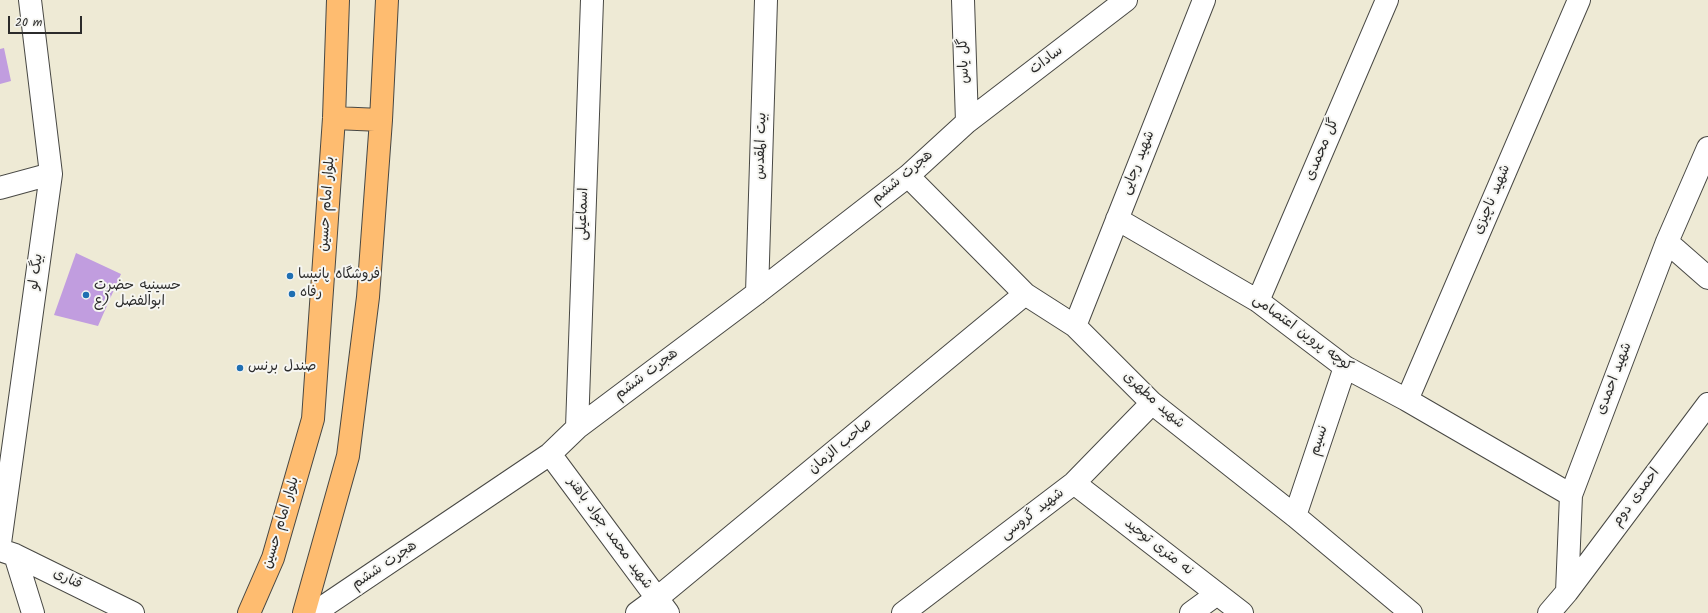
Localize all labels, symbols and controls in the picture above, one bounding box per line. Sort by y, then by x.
scale bar [10,8,84,34]
text: 20 m [15,13,42,32]
street label: گل یاس [956,38,974,84]
street label: سادات [1027,43,1067,79]
street label: بیت المقدس [752,112,772,180]
street label: گل محمدی [1302,116,1344,184]
street label: شهید رجایی [1119,129,1159,197]
street label: هجرت ششم [869,147,937,209]
street label: بلوار امام حسین [316,156,340,252]
street label: شهید ناچیزی [1471,163,1515,237]
street label: اسماعیلی [575,187,593,241]
street label: بیگ لو [26,253,48,291]
place label: فروشگاه پانیسا [298,268,380,284]
marker: فروشگاه پانیسا [285,271,295,281]
place label: حسینیه حضرت ابوالفضل (ع [94,279,181,312]
place label: رفاه [300,286,322,302]
marker: رفاه [287,289,297,299]
marker: حسینیه حضرت ابوالفضل (ع [81,290,91,300]
street label: کوچه پروین اعتصامی [1249,292,1355,376]
street label: شهید احمدی [1594,341,1636,417]
street label: هجرت ششم [612,346,682,404]
place label: صندل برنس [248,360,316,376]
marker: صندل برنس [235,363,245,373]
street label: شهید مطهری [1119,369,1187,433]
street label: صاحب الزمان [806,416,876,478]
street label: نسیم [1307,424,1333,458]
street label: احمدی دوم [1610,466,1664,530]
street label: بلوار امام حسین [260,475,304,571]
street label: شهید محمد جواد باهنر [563,475,655,593]
street label: شهید گروسی [998,486,1068,544]
street label: نه متری توحید [1120,516,1196,580]
street label: هجرت ششم [349,538,421,594]
street label: قناری [50,566,84,594]

